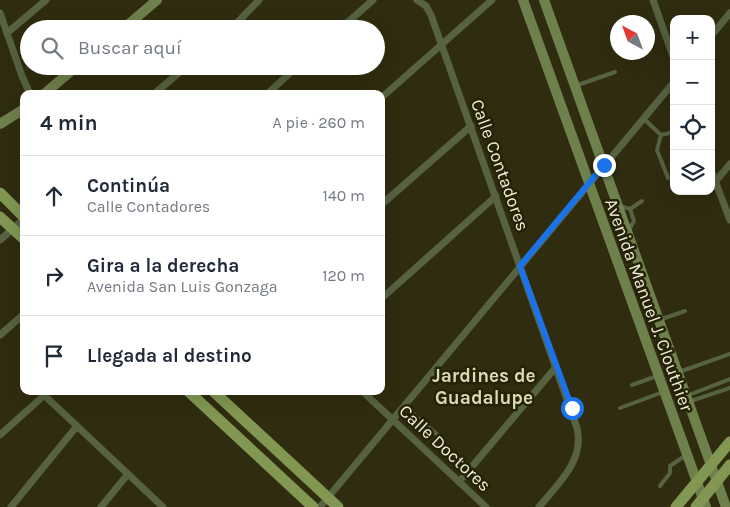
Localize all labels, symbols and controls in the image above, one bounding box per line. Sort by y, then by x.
north arrow [610,15,655,60]
map controls [670,15,715,195]
button: + [670,15,715,60]
search box [20,20,385,75]
icon: search [38,34,66,62]
text: Buscar aquí [78,37,182,59]
button: − [670,60,715,105]
street label: Calle Contadores [466,96,534,234]
button: locate [670,105,715,150]
text: 4 min [40,111,98,135]
text: A pie · 260 m [273,113,365,132]
button: layers [670,150,715,195]
route end [593,154,616,177]
text: Continúa [87,175,170,197]
icon: ahead [40,182,68,210]
text: 140 m [323,186,365,205]
street label: Avenida Manuel J. Clouthier [600,195,698,415]
text: Calle Contadores [87,197,210,216]
text: Gira a la derecha [87,255,239,277]
icon: right [40,262,68,290]
text: 120 m [322,266,365,285]
text: Avenida San Luis Gonzaga [87,277,278,296]
icon: arrive [40,342,68,370]
text: Llegada al destino [87,345,252,367]
district label: Jardines de Guadalupe [432,365,536,409]
route start [561,397,584,420]
street label: Calle Doctores [395,400,495,496]

